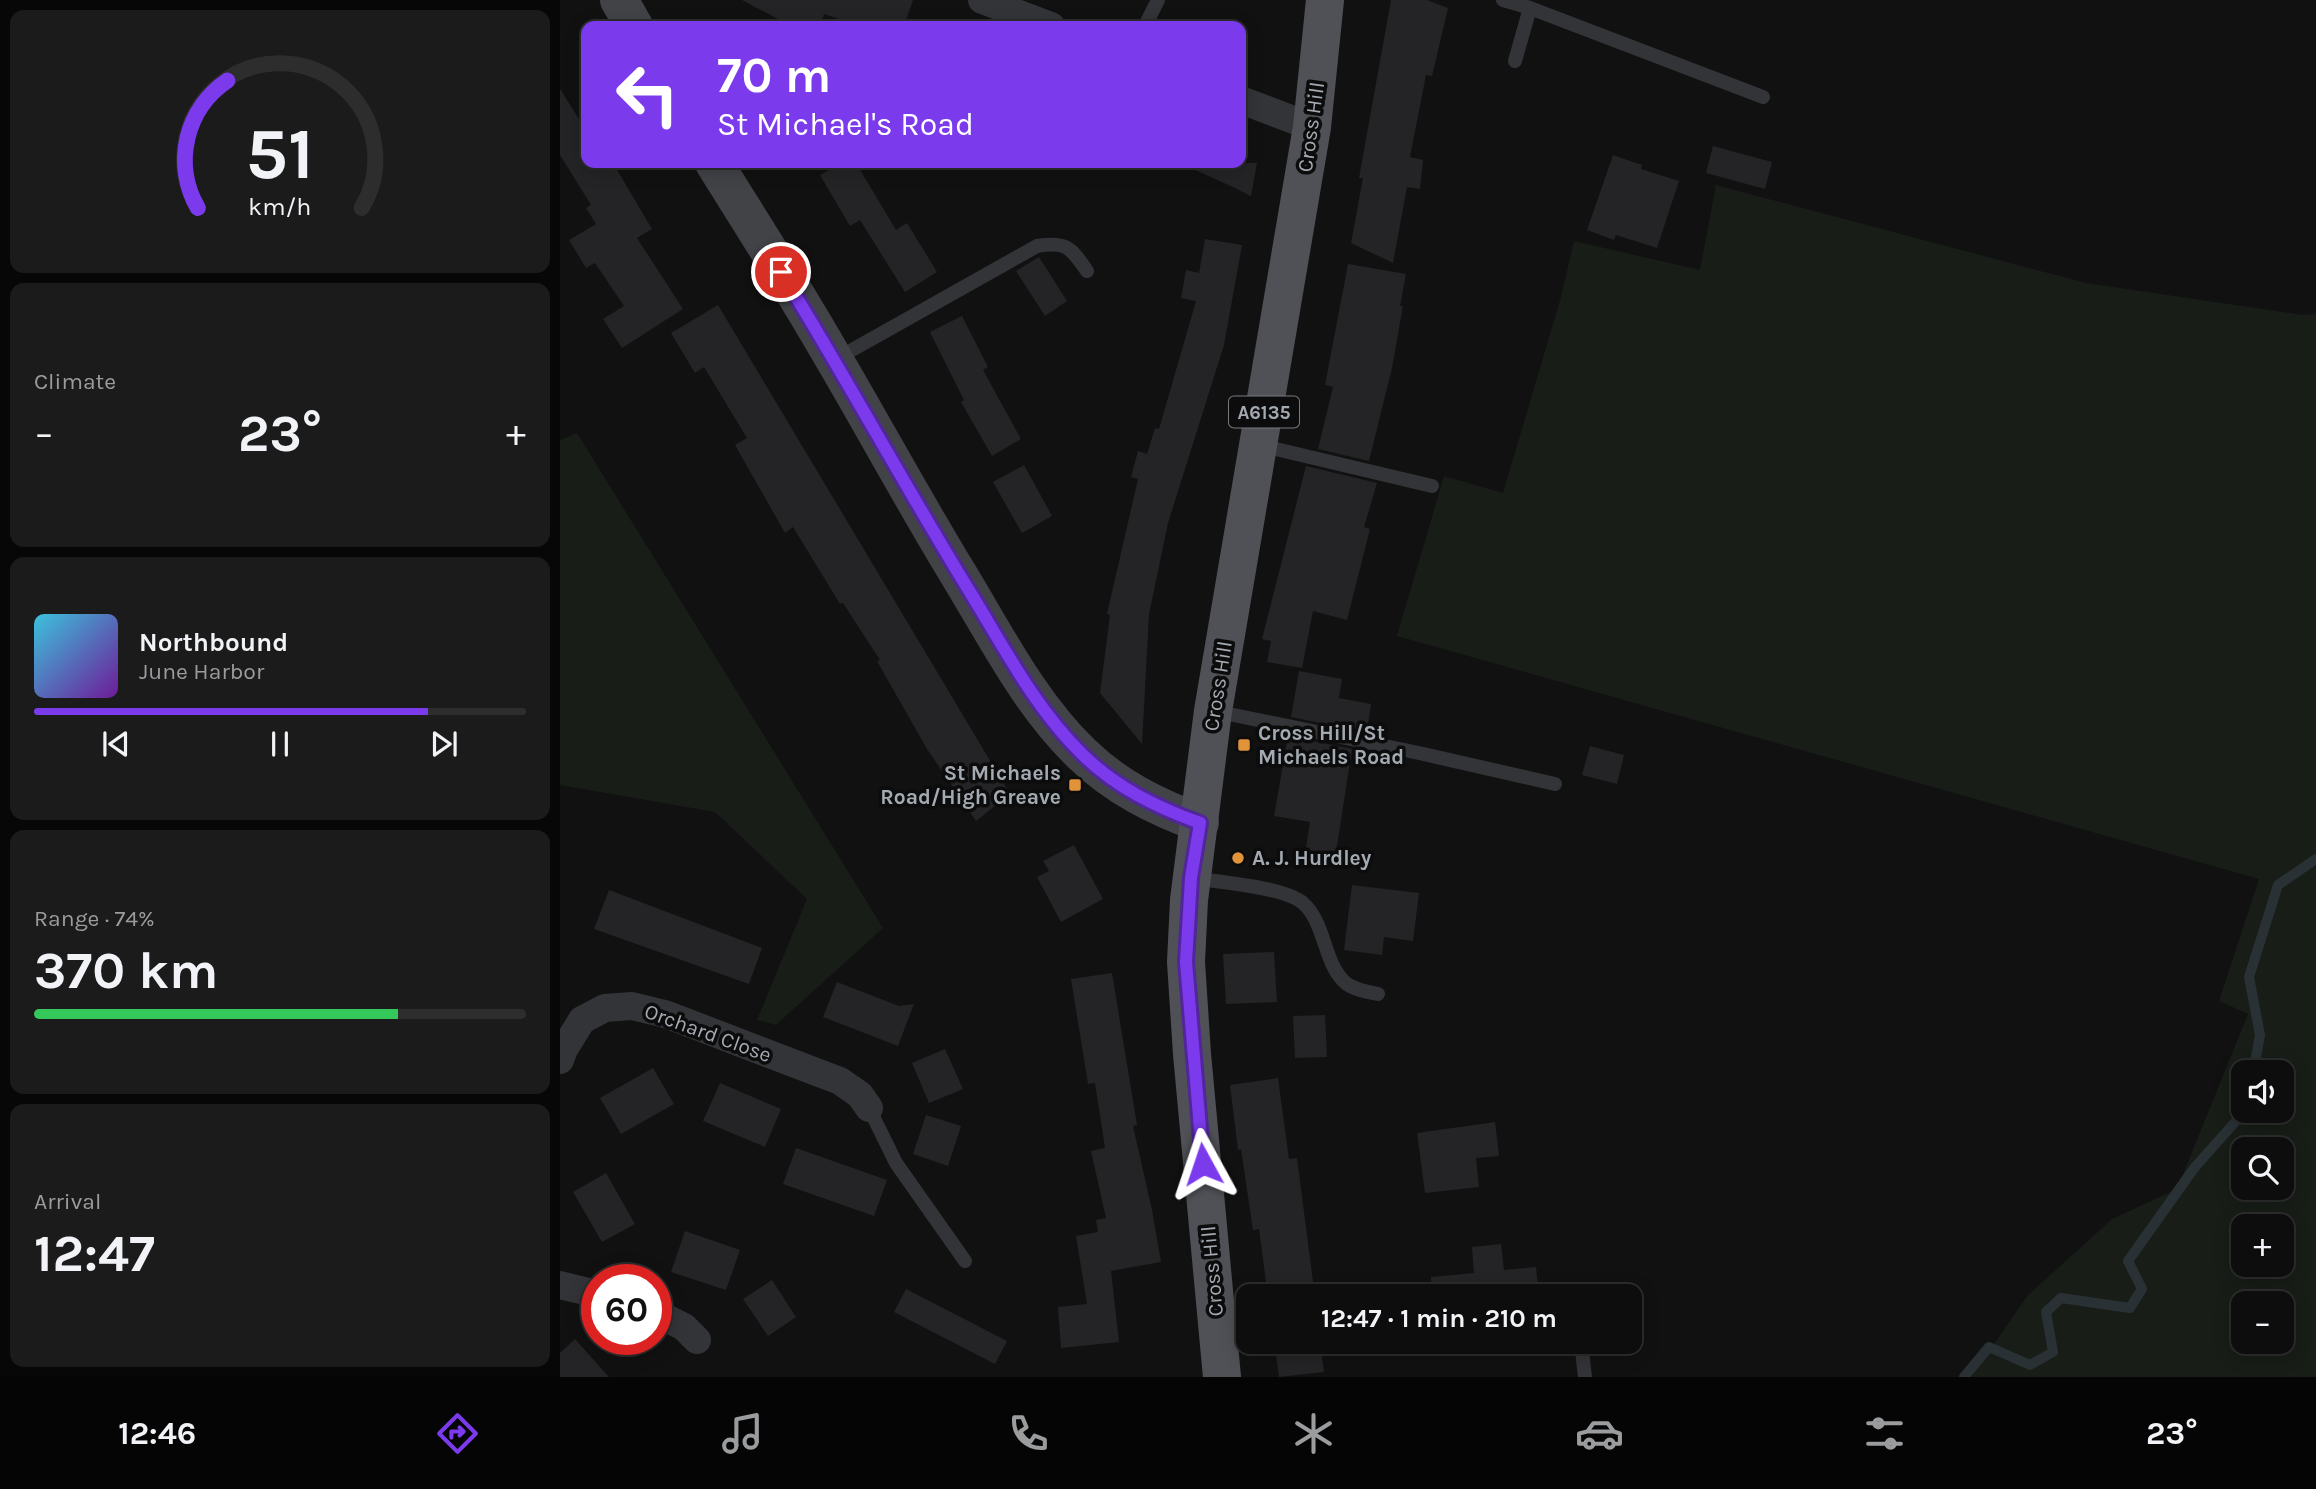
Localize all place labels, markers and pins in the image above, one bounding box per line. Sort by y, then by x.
pin [751,242,811,302]
place label: Cross Hill/St Michaels Road [1258,721,1404,769]
marker: Cross Hill/St Michaels Road [1236,737,1252,753]
place label: St Michaels Road/High Greave [880,761,1061,809]
marker: St Michaels Road/High Greave [1067,777,1083,793]
place label: A. J. Hurdley [1252,846,1372,870]
marker: A. J. Hurdley [1230,850,1246,866]

